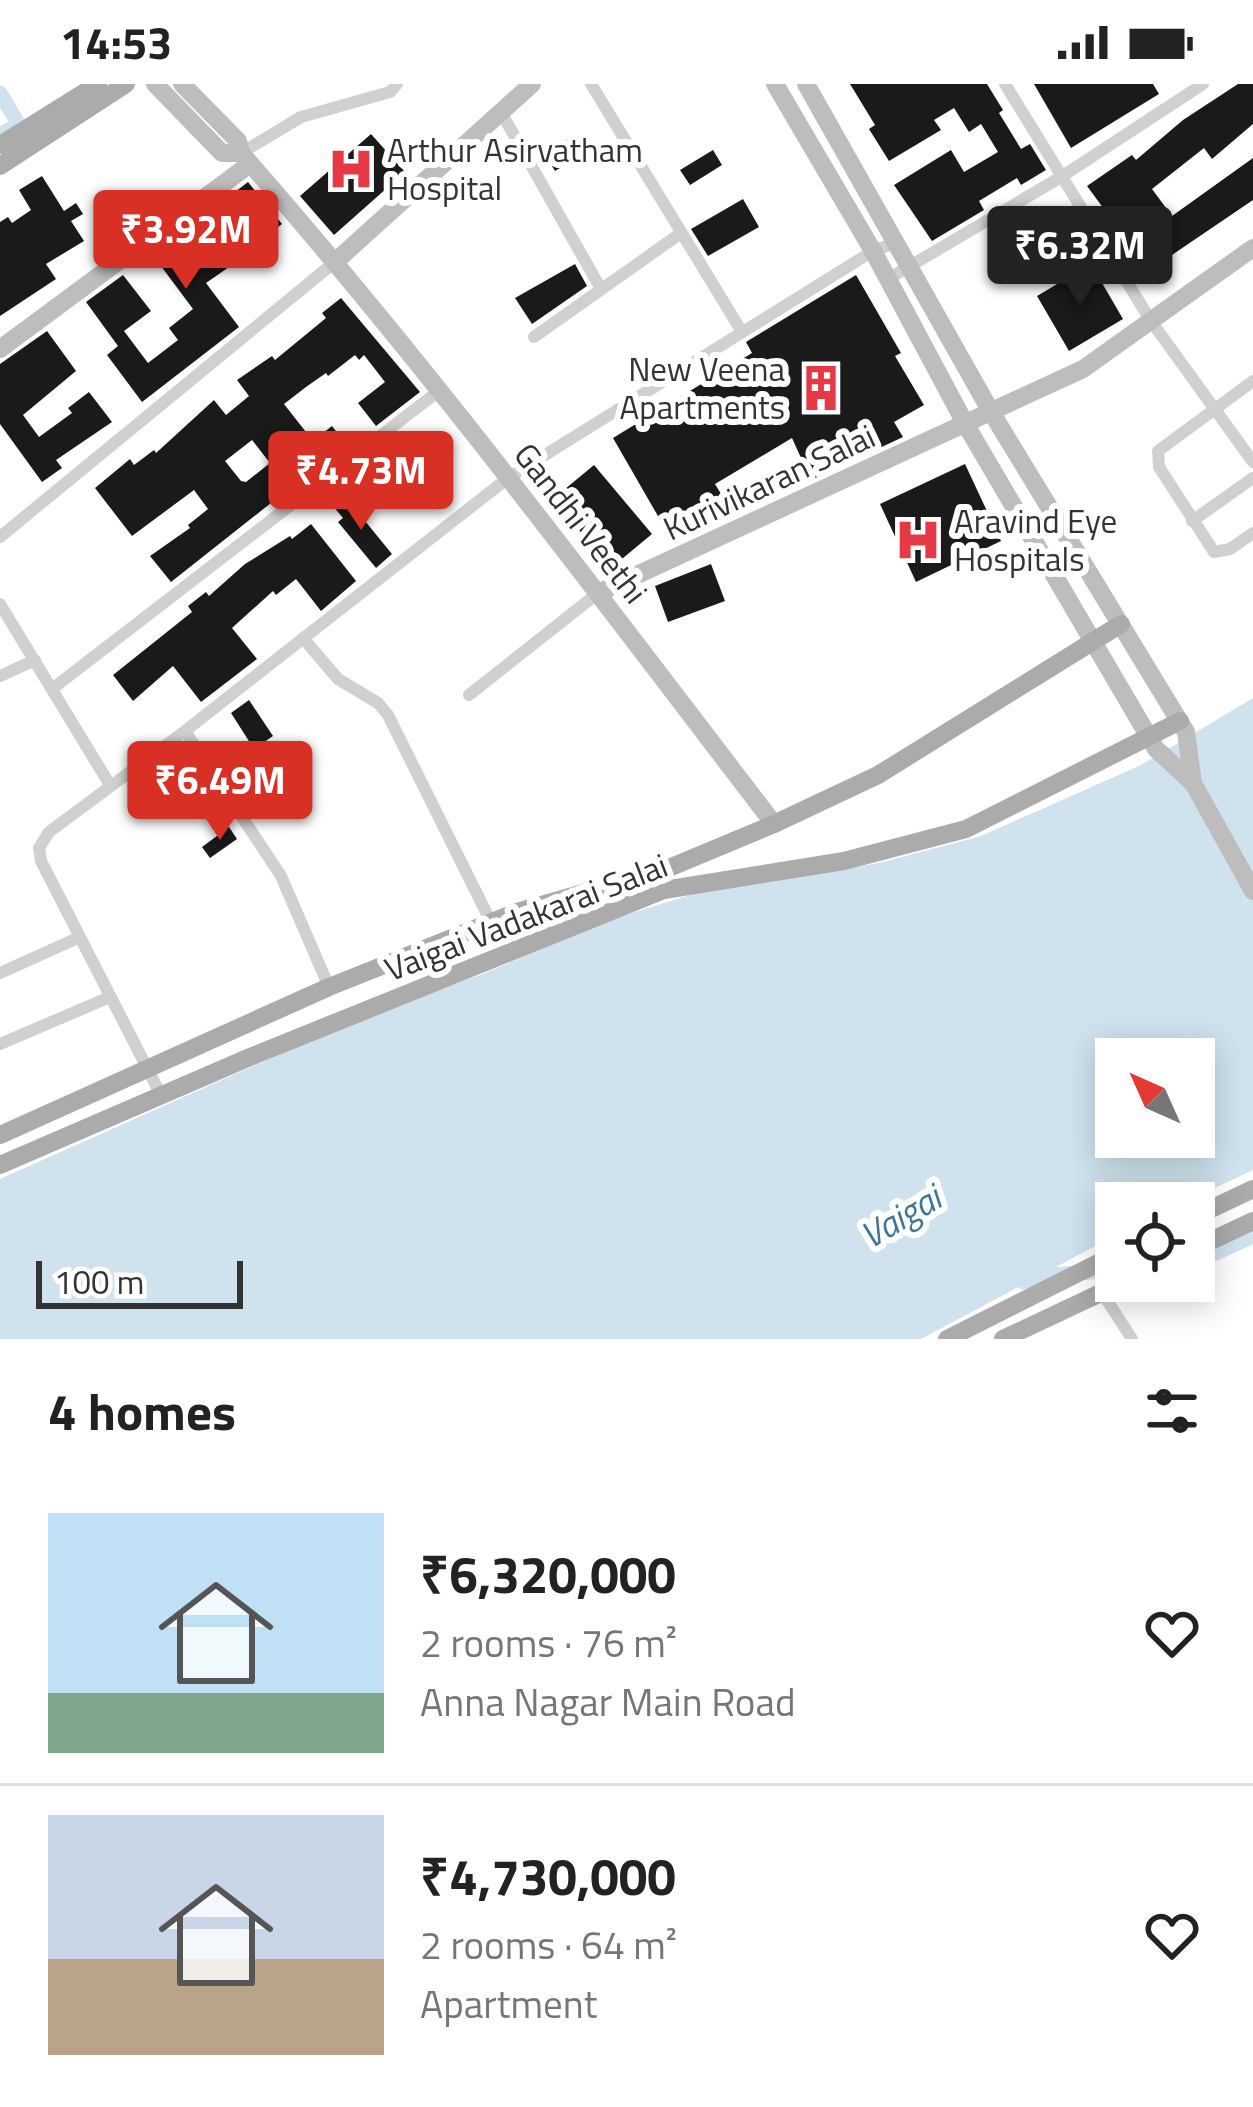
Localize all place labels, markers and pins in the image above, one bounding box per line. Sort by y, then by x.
place label: Arthur Asirvatham Hospital [387,125,643,213]
hospital icon: Arthur Asirvatham Hospital [326,144,376,194]
pin: ₹3.92M [88,190,284,292]
pin: ₹6.32M [982,206,1178,308]
place label: New Veena Apartments [620,344,785,432]
building icon: New Veena Apartments [796,363,846,413]
pin: ₹4.73M [263,431,459,533]
place label: Aravind Eye Hospitals [954,496,1117,584]
hospital icon: Aravind Eye Hospitals [893,515,943,565]
pin: ₹6.49M [122,741,318,843]

